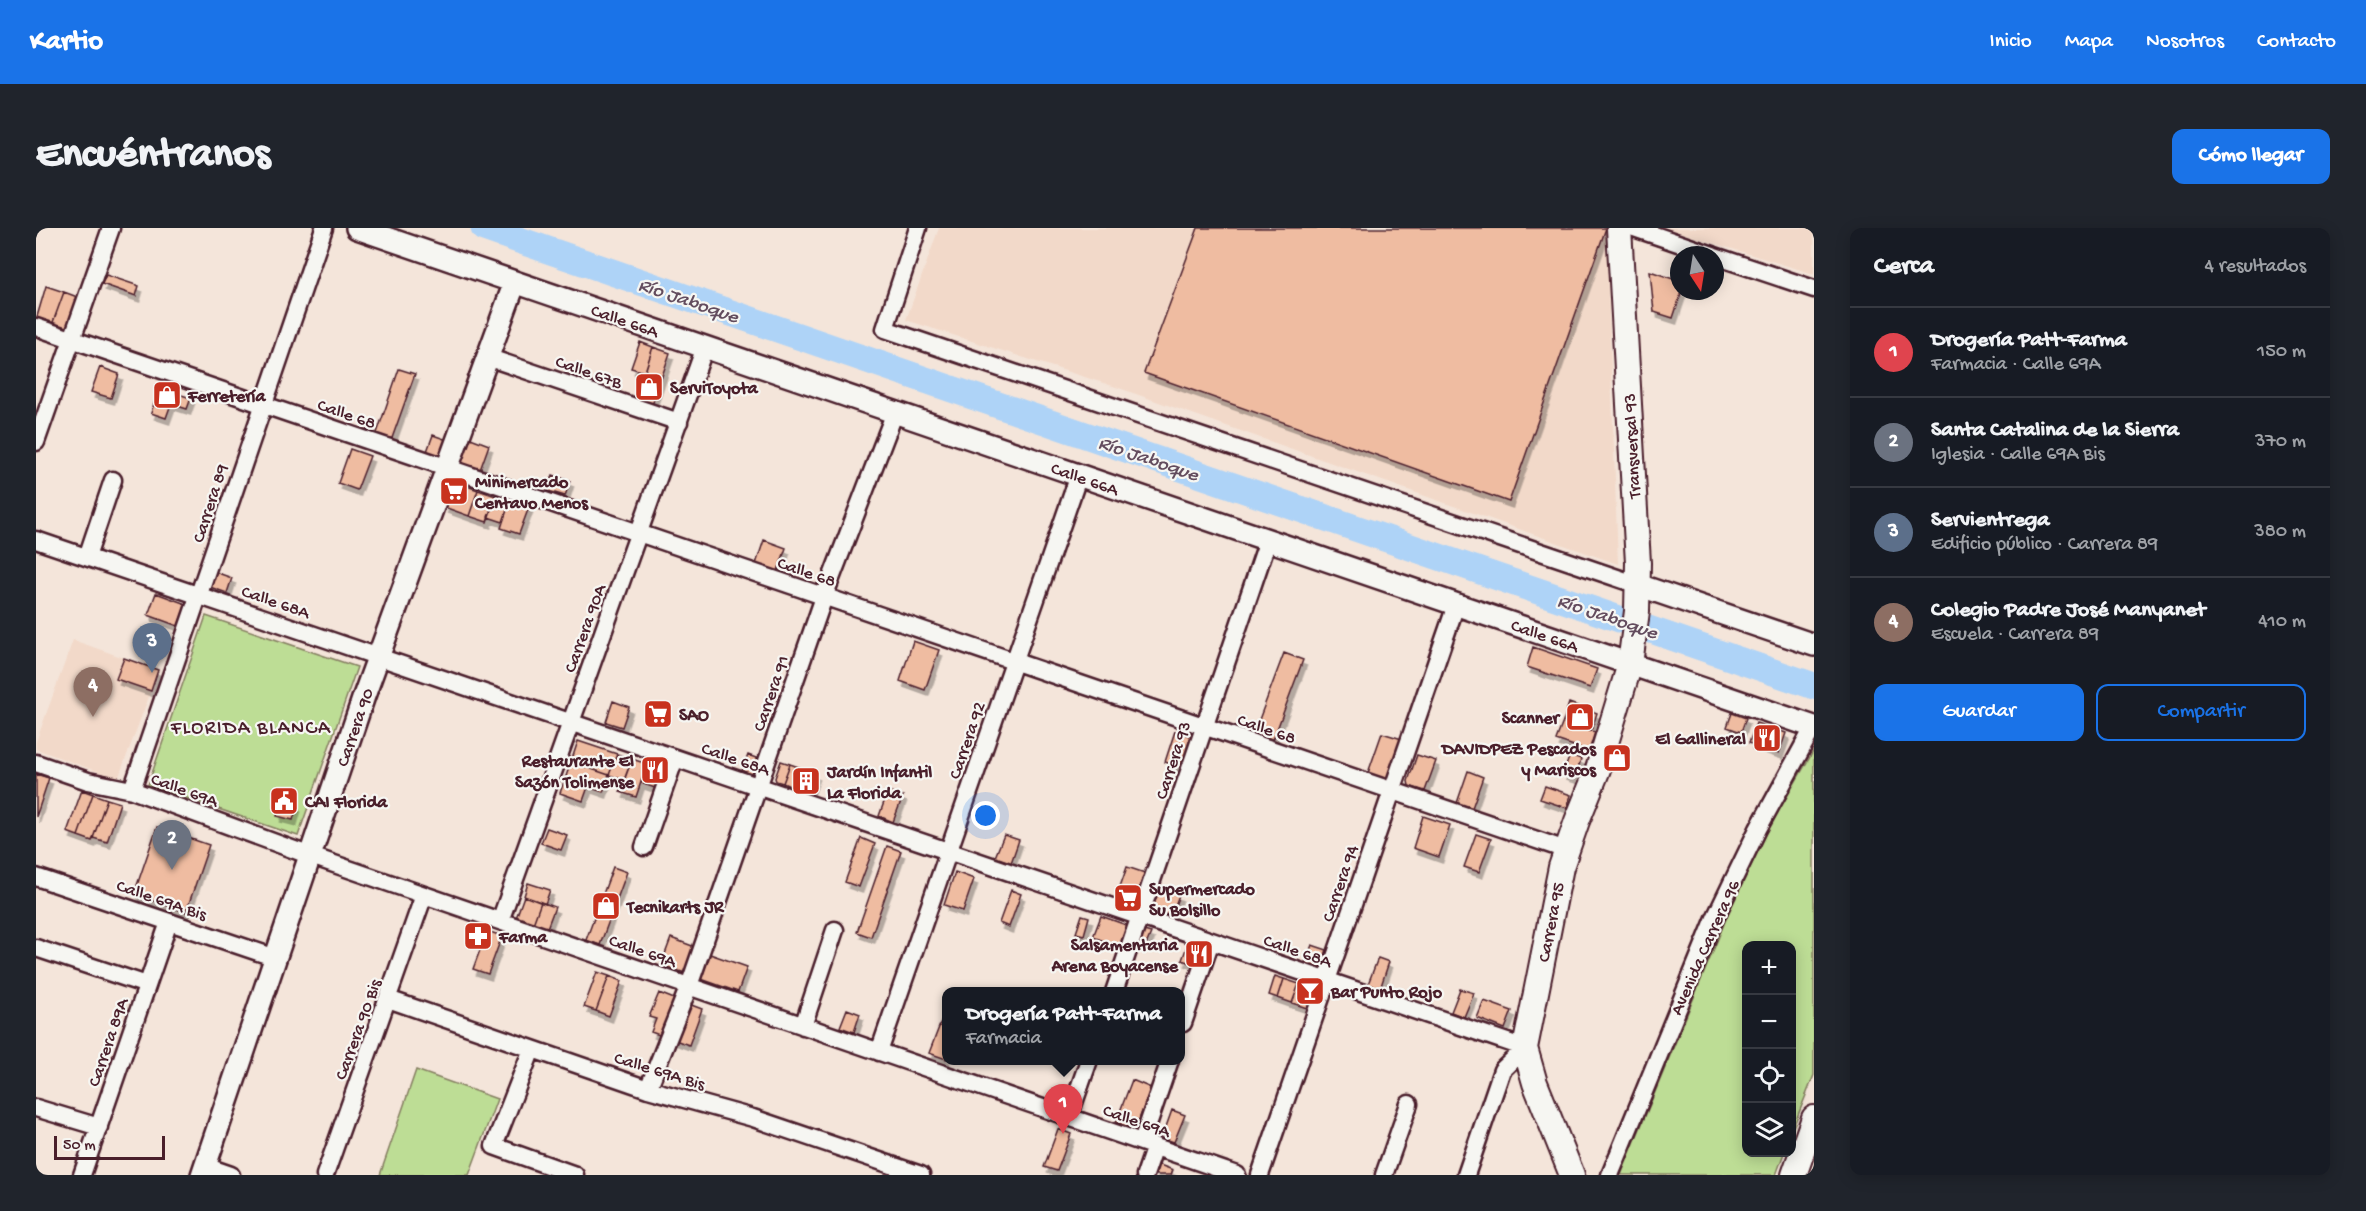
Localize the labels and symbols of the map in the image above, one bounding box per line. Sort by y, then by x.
north arrow [1670,246,1724,300]
water label: Río Jaboque [635,274,742,330]
street label: Calle 66A [588,301,662,344]
street label: Calle 67B [552,352,625,395]
shop icon: ServiToyota [633,371,665,403]
shop icon: Ferretería [151,379,183,411]
place label: ServiToyota [670,379,759,400]
place label: Ferretería [187,387,266,408]
street label: Transversal 93 [1620,393,1647,500]
street label: Calle 68 [314,396,378,435]
water label: Río Jaboque [1095,432,1202,488]
street label: Calle 66A [1048,459,1122,502]
street label: Carrera 89 [189,462,234,546]
place label: Minimercado Centavo Menos [474,473,589,515]
supermarket icon: Minimercado Centavo Menos [438,475,470,507]
street label: Calle 68 [774,554,838,593]
street label: Carrera 90A [561,581,612,676]
street label: Calle 68A [238,582,313,625]
water label: Río Jaboque [1554,590,1661,646]
street label: Calle 66A [1508,616,1582,659]
pin: 3 [132,624,172,673]
street label: Carrera 91 [750,653,795,734]
pin: 4 [74,668,112,717]
street label: Carrera 90 [333,686,380,770]
supermarket icon: SAO [642,698,674,730]
street label: Carrera 92 [945,699,991,782]
shop icon: Scanner [1564,701,1596,733]
place label: SAO [679,706,709,727]
place label: Scanner [1502,709,1562,730]
street label: Calle 68 [1234,711,1298,750]
district label: FLORIDA BLANCA [170,718,331,741]
street label: Carrera 93 [1152,719,1197,802]
restaurant icon: El Gallineral [1751,722,1783,754]
place label: El Gallineral [1655,730,1746,751]
street label: Calle 68A [698,739,773,782]
place label: DAVIDPEZ Pescados y Mariscos [1440,740,1597,782]
shop icon: DAVIDPEZ Pescados y Mariscos [1601,742,1633,774]
place label: Restaurante El Sazón Tolimense [515,752,635,794]
restaurant icon: Restaurante El Sazón Tolimense [639,754,671,786]
place label: Jardín Infantil La Florida [826,763,932,805]
building icon: Jardín Infantil La Florida [790,765,822,797]
street label: Calle 69A [148,770,222,814]
public building icon: CAI Florida [268,785,300,817]
place label: CAI Florida [304,793,388,814]
your location [971,801,1000,830]
pin: 2 [152,820,192,870]
street label: Carrera 94 [1318,842,1364,925]
street label: Calle 69A Bis [113,876,210,927]
street label: Avenida Carrera 96 [1667,876,1746,1019]
place label: Supermercado Su Bolsillo [1149,880,1255,922]
street label: Carrera 95 [1534,881,1570,964]
supermarket icon: Supermercado Su Bolsillo [1112,882,1144,914]
shop icon: Tecnikarts JR [590,890,622,922]
place label: Tecnikarts JR [625,898,725,919]
pharmacy icon: Farma [462,920,494,952]
place label: Farma [498,928,548,949]
street label: Calle 69A [606,931,680,974]
street label: Calle 68A [1260,931,1335,974]
place label: Salsamentaria Arena Boyacense [1051,936,1179,978]
restaurant icon: Salsamentaria Arena Boyacense [1183,938,1215,970]
street label: Carrera 90 Bis [331,975,388,1083]
bar icon: Bar Punto Rojo [1294,975,1326,1007]
place label: Bar Punto Rojo [1330,983,1443,1004]
street label: Carrera 89A [84,995,135,1090]
street label: Calle 69A Bis [611,1049,709,1097]
pin: 1 [1044,1084,1082,1134]
street label: Calle 69A [1100,1101,1174,1144]
scale bar [54,1133,165,1160]

